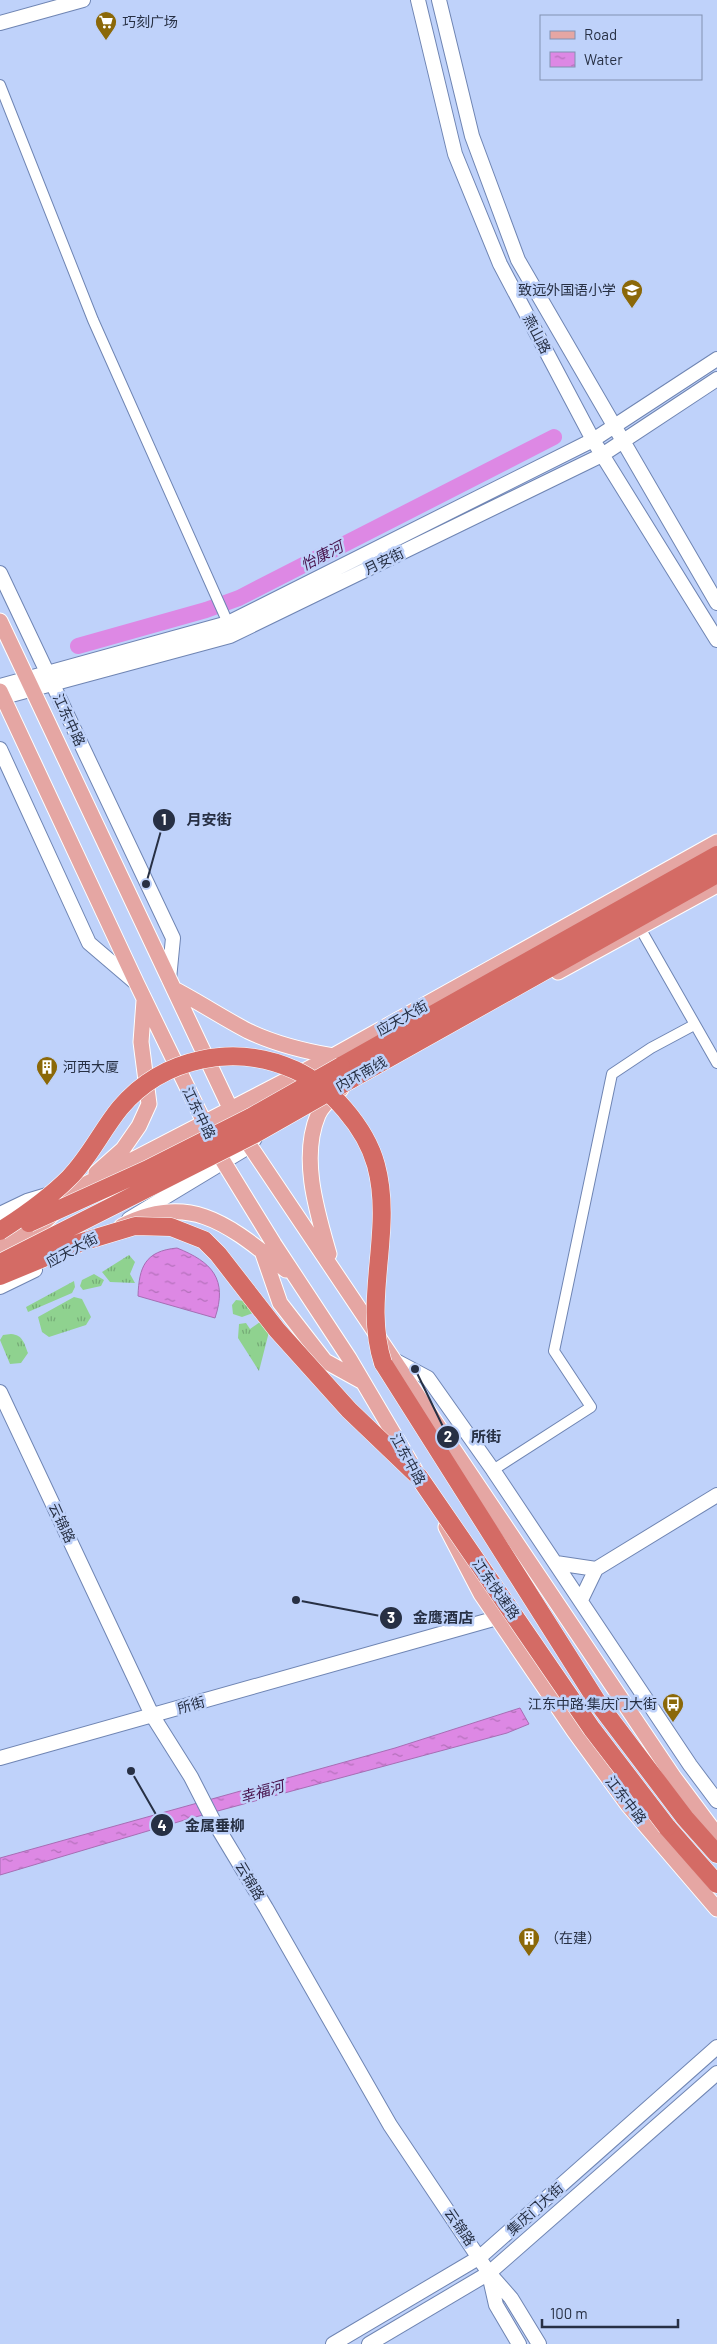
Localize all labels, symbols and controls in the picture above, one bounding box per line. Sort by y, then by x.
supermarket icon: 巧刻广场 [94,10,118,41]
place label: 巧刻广场 [122,13,178,30]
legend [540,15,702,80]
text: Road [584,25,617,43]
text: Water [584,50,623,68]
school or university icon: 致远外国语小学 [620,278,644,309]
place label: 致远外国语小学 [518,281,616,298]
street label: 燕山路 [520,311,555,356]
water label: 怡康河 [297,536,348,573]
street label: 月安街 [361,544,406,577]
street label: 江东中路 [50,691,89,749]
callout: 月安街 [151,805,241,835]
text: 1 [161,810,167,828]
text: 月安街 [186,810,232,828]
street label: 应天大街 [373,997,430,1039]
street label: 内环南线 [332,1053,389,1095]
building icon: 河西大厦 [35,1055,59,1086]
place label: 河西大厦 [63,1058,119,1075]
street label: 江东中路 [180,1084,219,1142]
street label: 应天大街 [43,1229,100,1270]
callout: 所街 [436,1422,511,1452]
text: 2 [444,1427,452,1445]
text: 所街 [471,1427,501,1445]
street label: 江东中路 [387,1430,429,1487]
street label: 云锦路 [46,1500,79,1545]
street label: 江东快速路 [469,1555,523,1622]
callout: 金鹰酒店 [378,1603,483,1633]
text: 3 [387,1608,395,1626]
text: 金鹰酒店 [413,1608,473,1626]
street label: 所街 [175,1692,207,1717]
bus stop icon: 江东中路·集庆门大街 [661,1692,685,1723]
place label: 江东中路·集庆门大街 [528,1695,657,1712]
street label: 江东中路 [602,1772,650,1827]
water label: 幸福河 [238,1775,289,1806]
callout: 金属垂柳 [150,1810,255,1840]
text: 4 [157,1816,167,1834]
text: 金属垂柳 [185,1816,245,1834]
street label: 云锦路 [232,1858,269,1903]
building icon: （在建） [517,1926,541,1957]
place label: （在建） [545,1929,601,1946]
street label: 集庆门大街 [503,2179,566,2238]
street label: 云锦路 [442,2205,479,2249]
scale bar [542,2296,678,2328]
text: 100 m [550,2304,588,2322]

